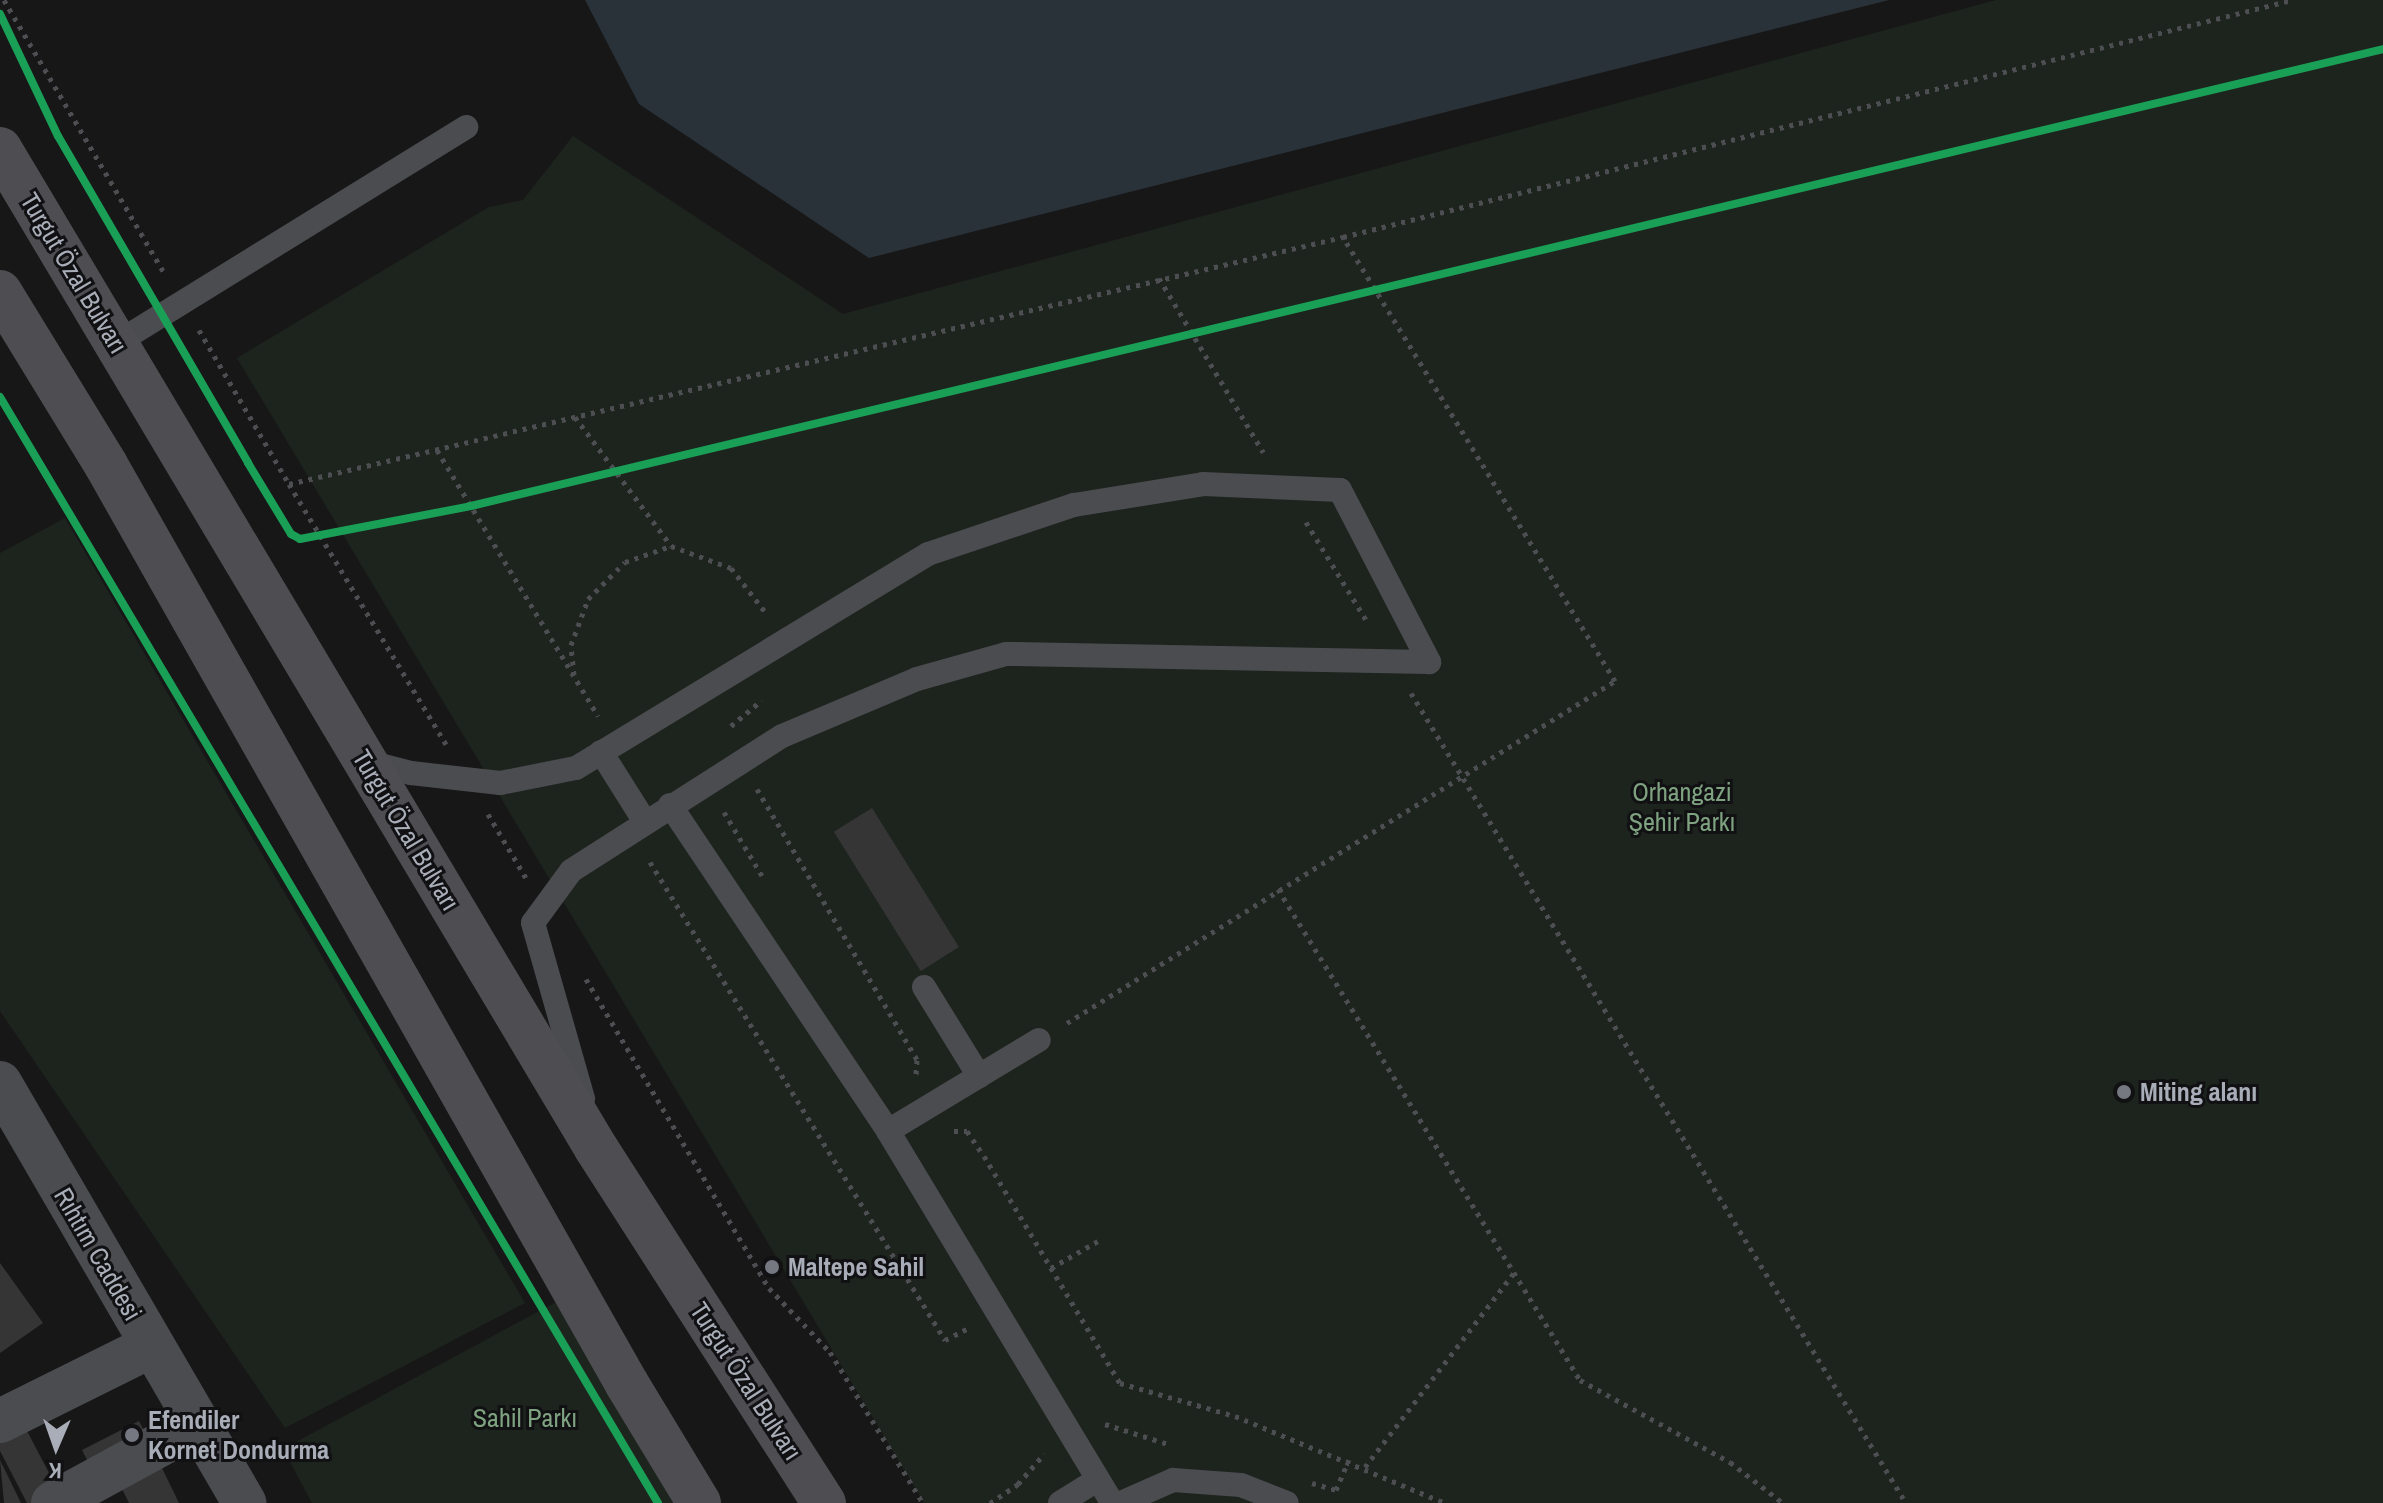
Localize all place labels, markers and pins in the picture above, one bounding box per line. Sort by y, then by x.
place label: Miting alanı [2140,1076,2257,1108]
marker: Miting alanı [2115,1083,2133,1101]
place label: Maltepe Sahil [788,1251,924,1283]
marker: Maltepe Sahil [763,1258,781,1276]
place label: Efendiler Kornet Dondurma [148,1404,329,1466]
marker: Efendiler Kornet Dondurma [123,1426,141,1444]

